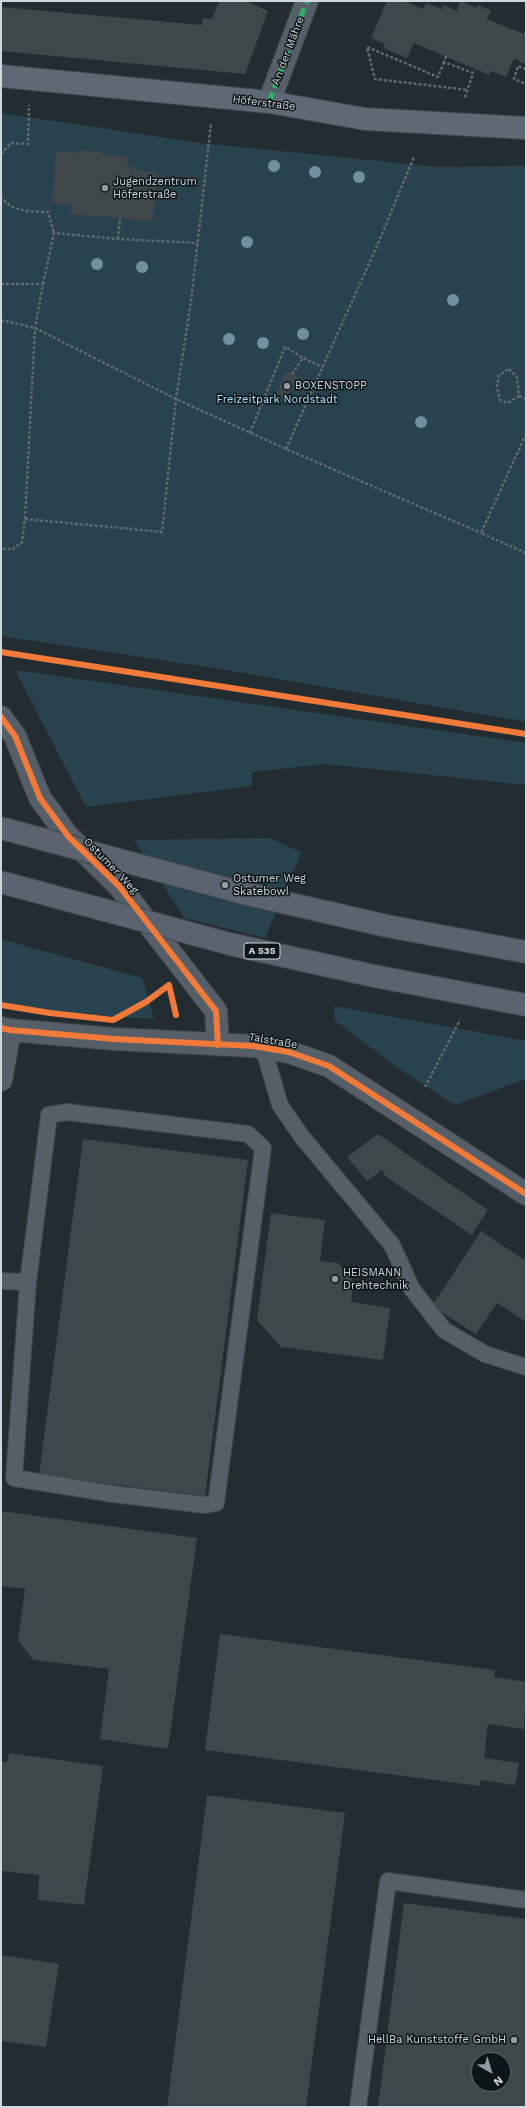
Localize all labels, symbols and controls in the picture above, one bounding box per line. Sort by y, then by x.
street label: An der Mähre [269,15,307,87]
street label: Höferstraße [232,93,296,113]
place label: Jugendzentrum Höferstraße [113,175,197,201]
marker: Jugendzentrum Höferstraße [100,183,110,193]
place label: BOXENSTOPP [295,379,367,393]
marker: BOXENSTOPP [282,381,292,391]
park label: Freizeitpark Nordstadt [216,393,338,407]
street label: Ostumer Weg [81,835,141,897]
place label: Ostumer Weg Skatebowl [233,872,306,898]
marker: Ostumer Weg Skatebowl [220,880,230,890]
road number: A 535 [244,943,280,959]
street label: Talstraße [248,1030,298,1052]
place label: HEISMANN Drehtechnik [343,1266,408,1292]
marker: HEISMANN Drehtechnik [330,1274,340,1284]
place label: HellBa Kunststoffe GmbH [368,2033,506,2047]
marker: HellBa Kunststoffe GmbH [509,2035,519,2045]
north arrow [471,2052,511,2092]
text: N [491,2073,505,2089]

